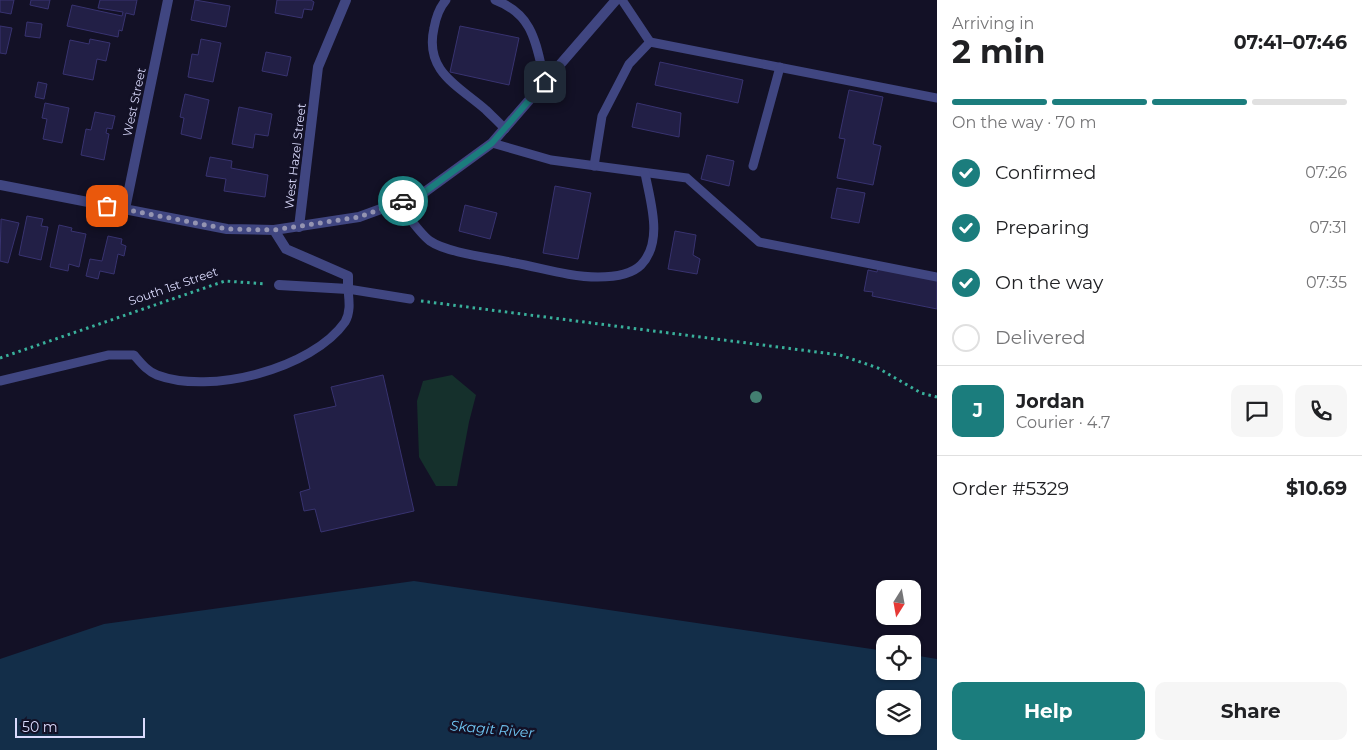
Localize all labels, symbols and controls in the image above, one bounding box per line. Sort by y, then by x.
text: Arriving in [952,14,1034,33]
text: 07:41–07:46 [1234,31,1347,54]
text: 2 min [952,32,1045,71]
pin [524,61,566,103]
street label: West Street [119,66,149,138]
icon: home [531,68,559,96]
street label: West Hazel Street [281,102,309,210]
text: On the way · 70 m [952,113,1096,132]
icon: check [952,159,980,187]
text: Confirmed [995,161,1096,184]
text: 07:26 [1305,163,1347,182]
courier [378,176,428,226]
pin [86,185,128,227]
icon: car [389,187,417,215]
icon: bag [93,192,121,220]
icon: check [952,214,980,242]
text: Preparing [995,216,1090,239]
text: 07:31 [1309,218,1347,237]
street label: South 1st Street [126,264,220,308]
icon: check [952,269,980,297]
text: On the way [995,271,1103,294]
text: 07:35 [1306,273,1347,292]
text: Delivered [995,326,1086,349]
button: chat [1231,385,1283,437]
button: phone [1295,385,1347,437]
text: Jordan [1016,390,1085,413]
text: J [973,399,983,422]
text: Courier · 4.7 [1016,413,1110,432]
text: Order #5329 [952,477,1069,500]
text: $10.69 [1286,477,1347,500]
north arrow [876,580,921,625]
map controls [876,580,921,735]
button: locate [876,635,921,680]
button: Help [952,682,1145,740]
button: Share [1155,682,1347,740]
button: layers [876,690,921,735]
scale bar [15,715,145,738]
water label: Skagit River [449,716,535,742]
text: 50 m [22,718,58,736]

